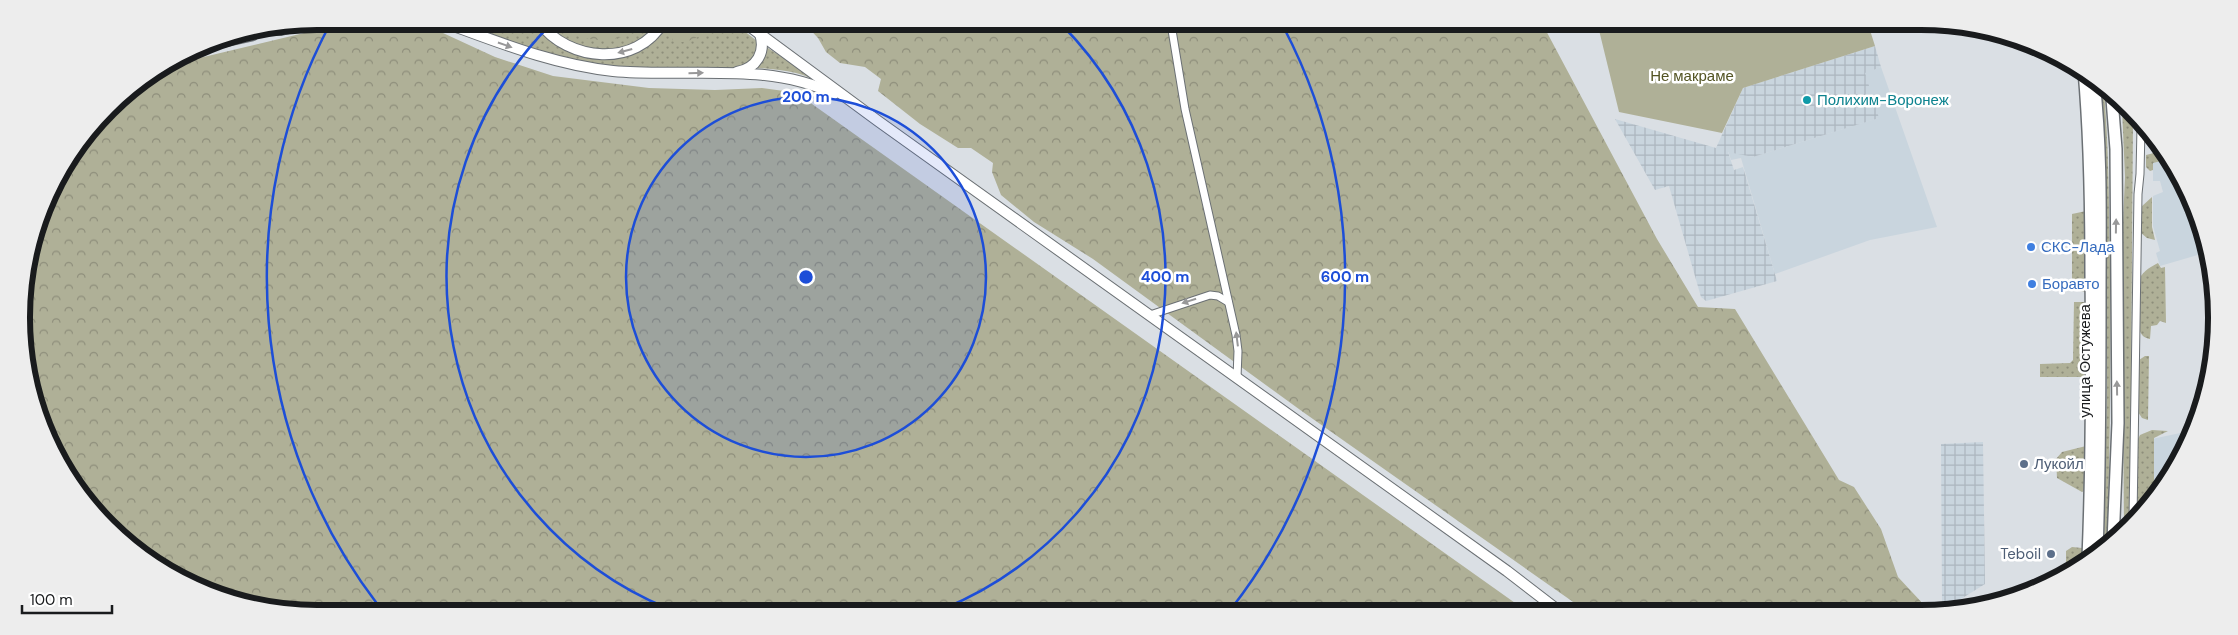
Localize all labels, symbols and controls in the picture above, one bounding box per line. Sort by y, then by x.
one-way arrow [498,41,513,49]
one-way arrow [618,47,633,55]
park label: Не макраме [1650,66,1734,86]
one-way arrow [689,69,705,77]
text: 200 m [782,87,830,107]
place label: Полихим-Воронеж [1817,90,1949,110]
marker: Полихим-Воронеж [1801,94,1813,106]
one-way arrow [2112,218,2120,234]
place label: СКС-Лада [2041,237,2115,257]
marker: СКС-Лада [2025,241,2037,253]
text: 400 m [1141,267,1189,287]
text: 600 m [1321,267,1369,287]
centre of rings [797,268,815,286]
place label: Боравто [2042,274,2100,294]
marker: Боравто [2026,278,2038,290]
one-way arrow [1182,297,1197,305]
street label: улица Остужева [2075,304,2095,418]
one-way arrow [1233,331,1241,347]
one-way arrow [2113,380,2121,396]
place label: Лукойл [2034,454,2084,474]
marker: Лукойл [2018,458,2030,470]
place label: Teboil [2000,544,2041,564]
marker: Teboil [2045,548,2057,560]
scale bar [22,582,112,614]
text: 100 m [30,590,73,610]

